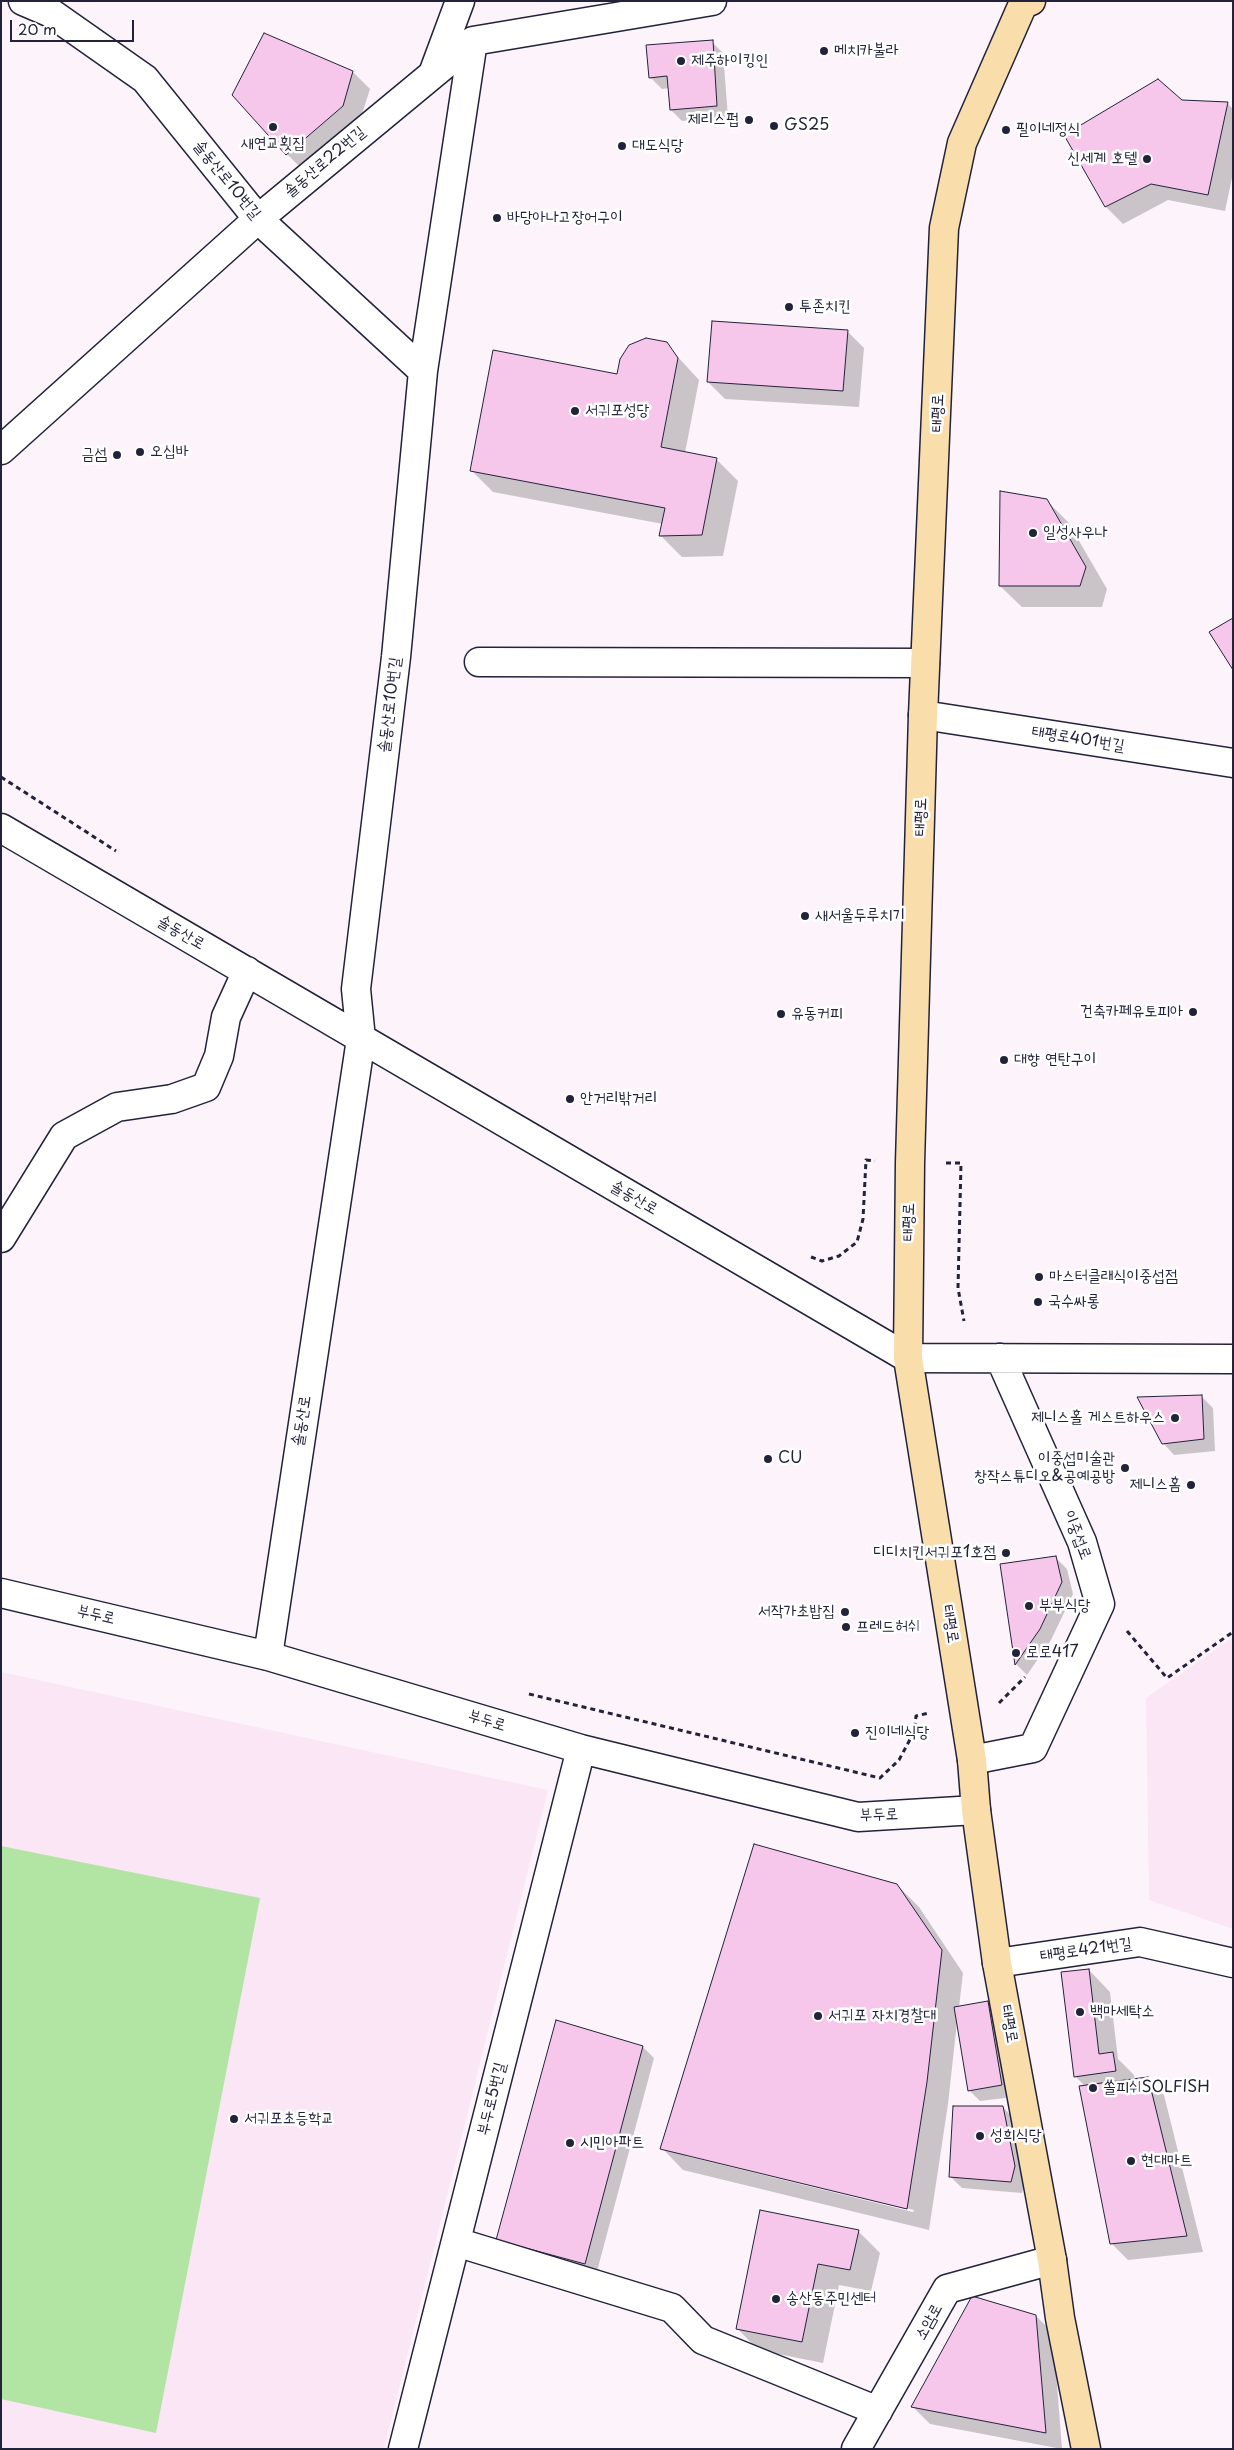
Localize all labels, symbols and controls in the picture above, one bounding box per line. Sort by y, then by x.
scale bar [12,10,136,42]
text: 20 m [18,17,57,40]
place label: 메치카불라 [834,41,898,61]
marker: 메치카불라 [818,45,830,57]
place label: 제주하이킹인 [691,51,768,71]
marker: 제주하이킹인 [675,55,687,67]
place label: 제리스펍 [688,110,739,130]
marker: 제리스펍 [743,114,755,126]
place label: GS25 [784,116,829,136]
marker: GS25 [768,120,780,132]
place label: 필이네정식 [1016,120,1080,140]
marker: 새연교횟집 [267,121,279,133]
street label: 솔동산로22번길 [281,123,369,201]
marker: 필이네정식 [1000,124,1012,136]
place label: 새연교횟집 [241,134,305,154]
place label: 대도식당 [632,136,684,156]
street label: 솔동산로10번길 [189,137,265,223]
marker: 대도식당 [616,140,628,152]
place label: 신세계 호텔 [1067,149,1137,169]
marker: 신세계 호텔 [1141,153,1153,165]
place label: 바당아나고장어구이 [507,208,623,228]
marker: 바당아나고장어구이 [491,212,503,224]
place label: 투존치킨 [799,297,851,317]
marker: 투존치킨 [783,301,795,313]
street label: 태평로 [928,393,948,433]
place label: 서귀포성당 [585,401,649,421]
marker: 서귀포성당 [569,405,581,417]
place label: 오십바 [150,442,189,462]
place label: 금섬 [81,445,107,465]
marker: 오십바 [134,446,146,458]
marker: 금섬 [111,449,123,461]
place label: 일성사우나 [1043,523,1107,543]
marker: 일성사우나 [1027,527,1039,539]
street label: 솔동산로10번길 [375,656,405,754]
street label: 태평로401번길 [1030,722,1126,756]
street label: 태평로 [911,797,931,837]
place label: 새서울두루치기 [815,906,905,926]
marker: 새서울두루치기 [799,910,811,922]
street label: 솔동산로 [154,912,208,954]
place label: 건축카페유토피아 [1080,1002,1183,1022]
place label: 유동커피 [791,1004,842,1024]
marker: 건축카페유토피아 [1187,1006,1199,1018]
marker: 유동커피 [775,1008,787,1020]
place label: 대향 연탄구이 [1014,1050,1096,1070]
marker: 대향 연탄구이 [998,1054,1010,1066]
place label: 안거리밖거리 [580,1089,657,1109]
marker: 안거리밖거리 [564,1093,576,1105]
street label: 솔동산로 [607,1177,661,1219]
street label: 태평로 [899,1203,919,1241]
place label: 마스터클래식이중섭점 [1049,1267,1178,1287]
marker: 마스터클래식이중섭점 [1033,1271,1045,1283]
place label: 국수싸롱 [1048,1292,1100,1312]
marker: 국수싸롱 [1032,1296,1044,1308]
street label: 솔동산로 [288,1394,316,1448]
place label: 제니스홀 게스트하우스 [1031,1408,1165,1428]
marker: 제니스홀 게스트하우스 [1169,1412,1181,1424]
place label: CU [778,1449,802,1469]
place label: 이중섭미술관 창작스튜디오&공예공방 [974,1449,1115,1487]
marker: CU [762,1453,774,1465]
marker: 이중섭미술관 창작스튜디오&공예공방 [1119,1462,1131,1474]
place label: 제니스홈 [1130,1475,1181,1495]
marker: 제니스홈 [1185,1479,1197,1491]
street label: 이중섭로 [1059,1508,1095,1562]
place label: 디디치킨서귀포1호점 [873,1543,996,1563]
marker: 디디치킨서귀포1호점 [1000,1547,1012,1559]
place label: 부부식당 [1039,1596,1090,1616]
marker: 부부식당 [1023,1600,1035,1612]
street label: 부두로 [75,1601,117,1629]
place label: 서작가초밥집 [758,1602,835,1622]
street label: 태평로 [937,1603,963,1645]
marker: 서작가초밥집 [839,1606,851,1618]
place label: 프레드허쉬 [856,1617,920,1637]
marker: 프레드허쉬 [840,1621,852,1633]
place label: 로로417 [1026,1643,1079,1663]
marker: 로로417 [1010,1647,1022,1659]
street label: 부두로 [466,1706,508,1736]
place label: 진이네식당 [865,1723,929,1743]
marker: 진이네식당 [849,1727,861,1739]
street label: 부두로 [859,1805,899,1825]
street label: 태평로421번길 [1039,1934,1133,1966]
place label: 백마세탁소 [1090,2002,1154,2022]
street label: 태평로 [996,2003,1022,2045]
place label: 서귀포 자치경찰대 [828,2006,936,2026]
marker: 백마세탁소 [1074,2006,1086,2018]
marker: 서귀포 자치경찰대 [812,2010,824,2022]
street label: 부두로5번길 [474,2060,510,2138]
place label: 쏠피쉬SOLFISH [1103,2078,1210,2098]
marker: 쏠피쉬SOLFISH [1087,2082,1099,2094]
place label: 서귀포초등학교 [244,2109,334,2129]
marker: 서귀포초등학교 [228,2113,240,2125]
place label: 성희식당 [990,2126,1042,2146]
marker: 성희식당 [974,2130,986,2142]
place label: 시민아파트 [580,2133,644,2153]
marker: 시민아파트 [564,2137,576,2149]
place label: 현대마트 [1141,2151,1192,2171]
marker: 현대마트 [1125,2155,1137,2167]
place label: 송산동주민센터 [786,2289,876,2309]
marker: 송산동주민센터 [770,2293,782,2305]
street label: 소암로 [911,2300,947,2344]

